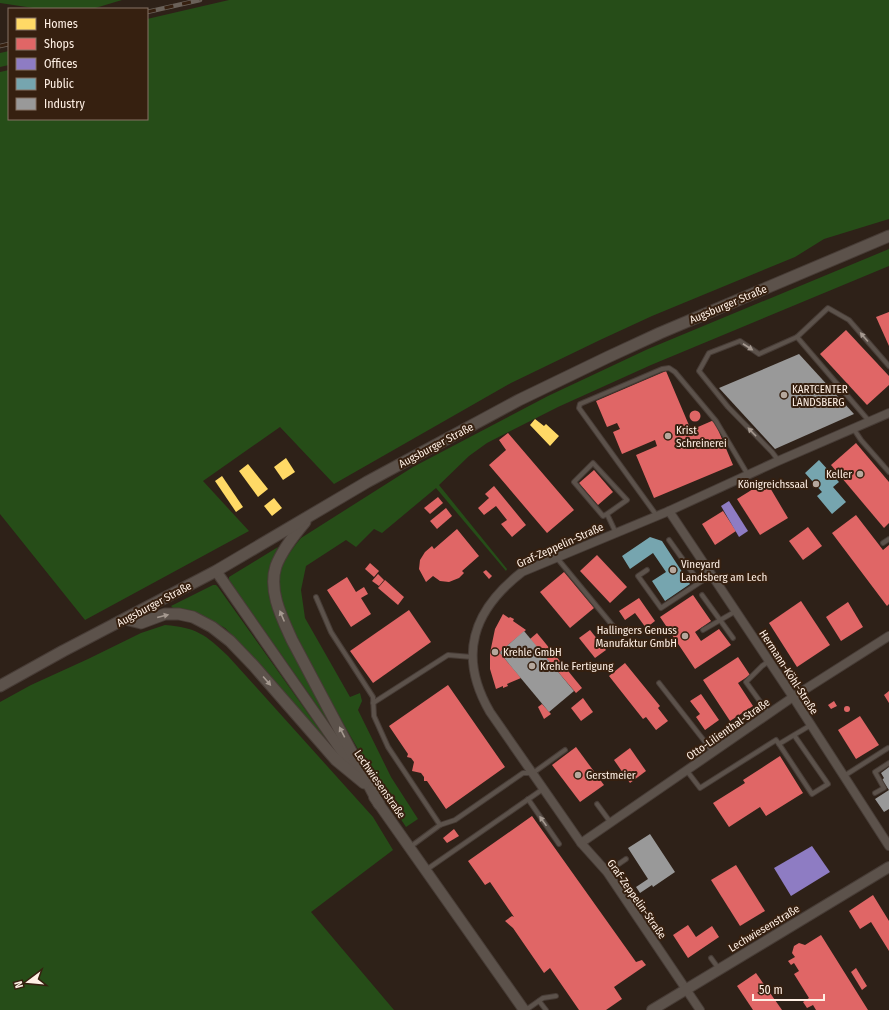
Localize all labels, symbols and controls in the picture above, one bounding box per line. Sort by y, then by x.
legend [8,8,148,120]
text: Homes [44,17,78,31]
text: Shops [44,37,74,51]
text: Offices [44,57,77,71]
text: Public [44,77,74,91]
text: Industry [44,97,85,111]
street label: Augsburger Straße [688,282,769,327]
one-way arrow [859,331,868,342]
one-way arrow [743,343,753,351]
place label: KARTCENTER LANDSBERG [792,383,848,409]
marker: KARTCENTER LANDSBERG [779,390,789,400]
street label: Augsburger Straße [397,420,476,471]
place label: Krist Schreinerei [676,424,727,450]
one-way arrow [747,427,757,437]
marker: Krist Schreinerei [663,431,673,441]
place label: Keller [826,468,852,481]
marker: Keller [855,469,865,479]
place label: Königreichssaal [738,478,808,491]
marker: Königreichssaal [811,479,821,489]
street label: Graf-Zeppelin-Straße [515,520,606,571]
place label: Vineyard Landsberg am Lech [681,558,767,584]
marker: Vineyard Landsberg am Lech [668,565,678,575]
street label: Augsburger Straße [115,579,194,630]
one-way arrow [279,611,285,622]
one-way arrow [156,612,169,618]
place label: Hallingers Genuss Manufaktur GmbH [596,624,677,650]
street label: Hermann-Köhl-Straße [756,627,821,717]
marker: Hallingers Genuss Manufaktur GmbH [680,631,690,641]
place label: Krehle GmbH [503,646,562,659]
marker: Krehle GmbH [490,647,500,657]
place label: Krehle Fertigung [540,660,614,673]
marker: Krehle Fertigung [527,661,537,671]
one-way arrow [262,676,272,686]
street label: Otto-Lilienthal-Straße [684,696,772,763]
one-way arrow [338,726,345,738]
street label: Lechwiesenstraße [351,748,408,821]
place label: Gerstmeier [586,769,636,782]
marker: Gerstmeier [573,770,583,780]
one-way arrow [539,816,547,827]
street label: Graf-Zeppelin-Straße [604,857,669,941]
street label: Lechwiesenstraße [726,902,802,955]
north arrow [8,962,48,1002]
scale bar [753,976,824,1002]
text: N [12,980,26,990]
text: 50 m [759,983,783,997]

